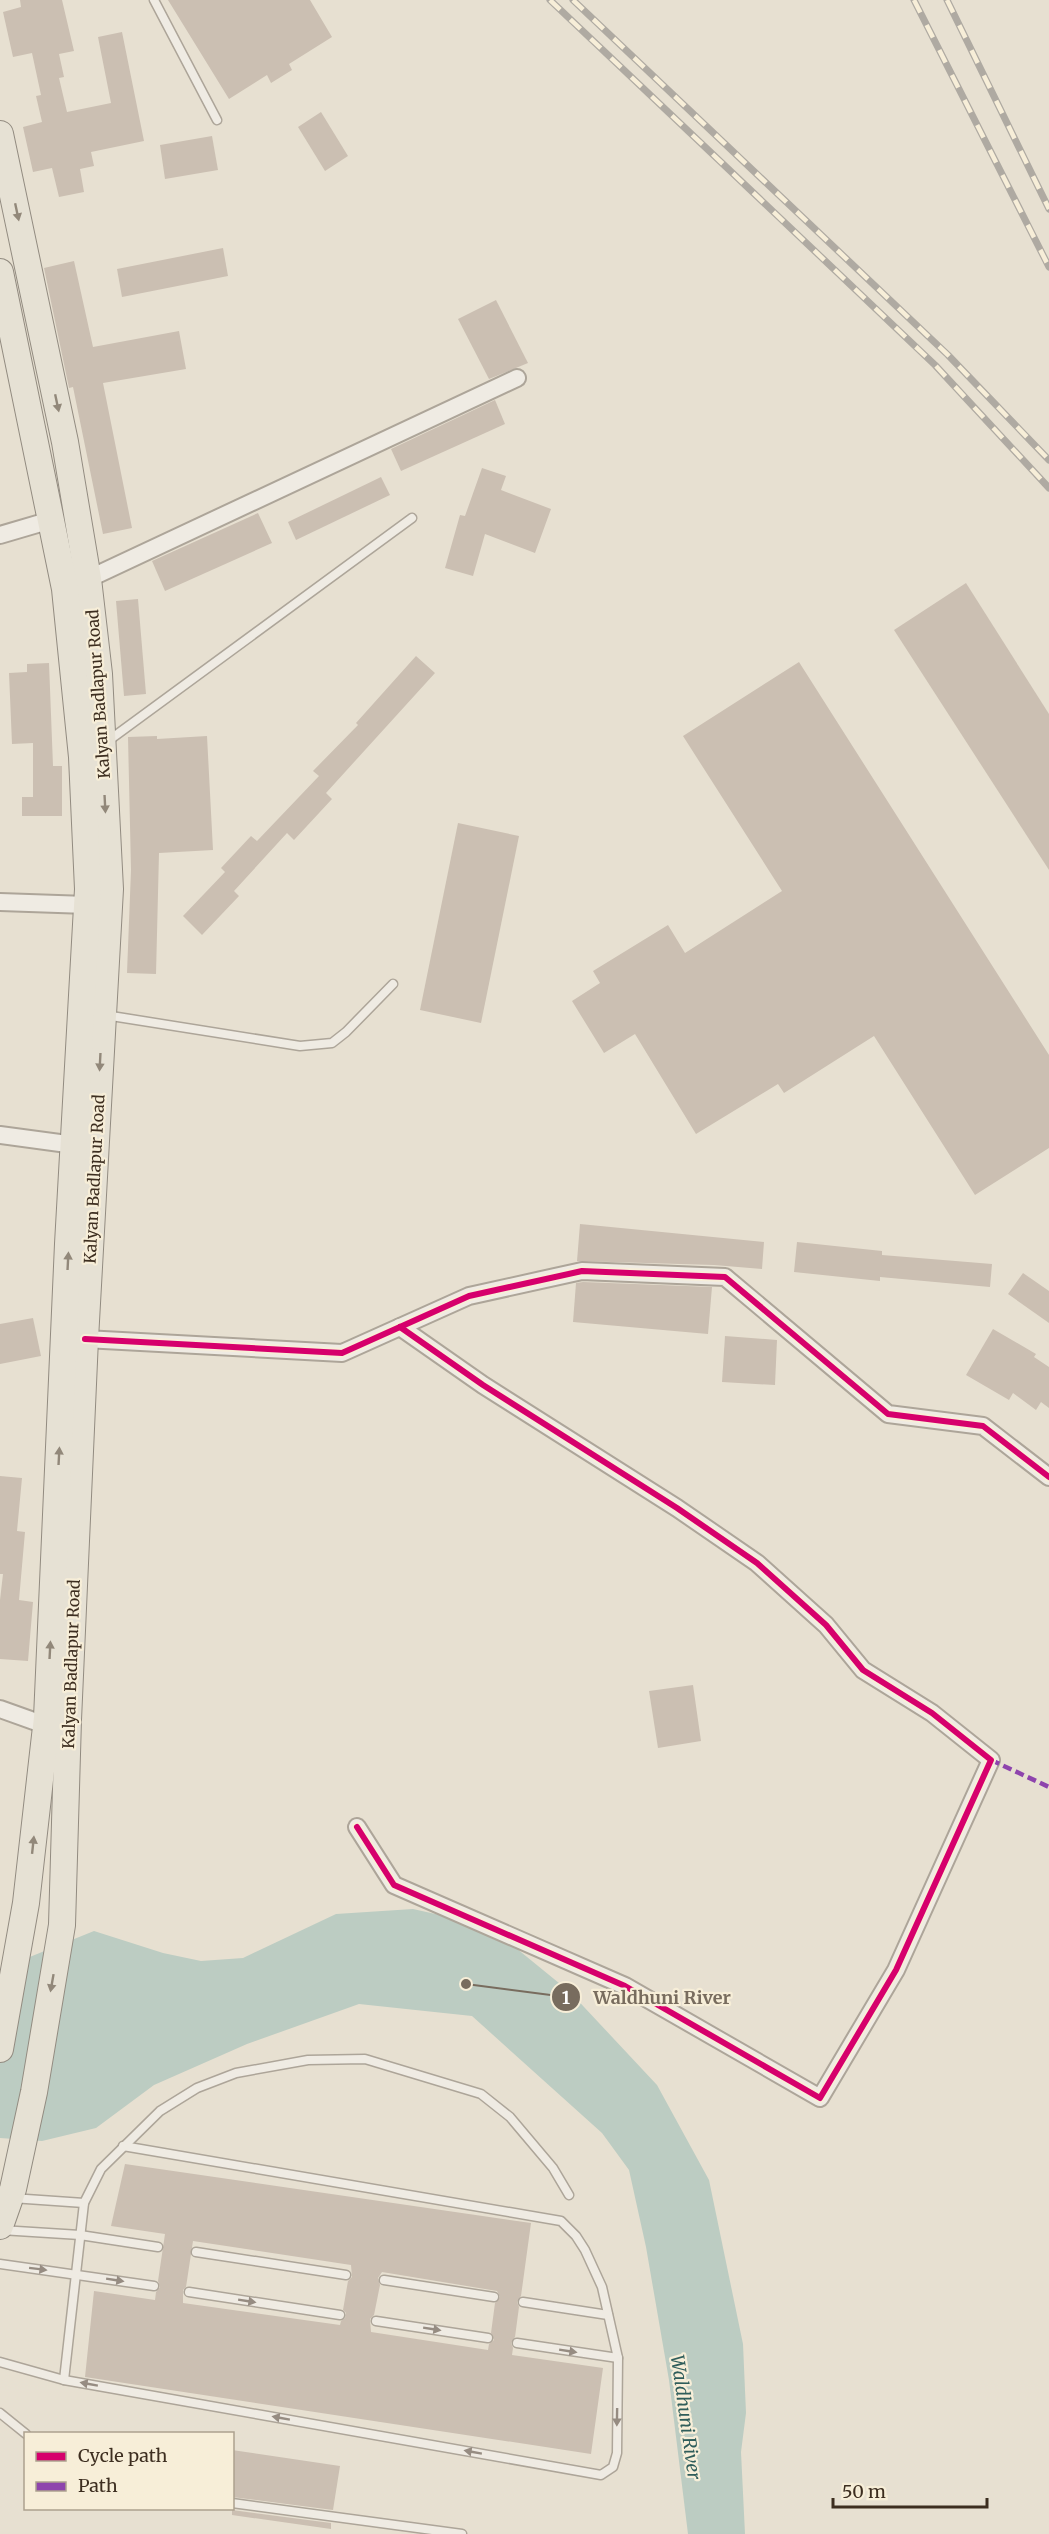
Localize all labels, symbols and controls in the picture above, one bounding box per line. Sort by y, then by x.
one-way arrow [12,202,22,221]
one-way arrow [52,393,62,412]
street label: Kalyan Badlapur Road [82,608,114,779]
one-way arrow [101,794,110,813]
one-way arrow [96,1052,105,1071]
street label: Kalyan Badlapur Road [80,1093,108,1264]
one-way arrow [63,1251,72,1270]
one-way arrow [54,1446,63,1465]
street label: Kalyan Badlapur Road [58,1579,84,1749]
one-way arrow [45,1641,54,1660]
one-way arrow [28,1835,37,1854]
one-way arrow [48,1973,57,1992]
callout: Waldhuni River [551,1979,743,2015]
text: 1 [562,1986,570,2009]
text: Waldhuni River [592,1986,731,2009]
one-way arrow [29,2264,48,2273]
one-way arrow [106,2275,125,2284]
one-way arrow [238,2296,257,2305]
one-way arrow [423,2325,442,2334]
one-way arrow [558,2346,577,2355]
water label: Waldhuni River [666,2353,706,2482]
one-way arrow [79,2379,98,2388]
one-way arrow [612,2407,622,2426]
one-way arrow [271,2413,290,2422]
legend [24,2432,234,2510]
text: Cycle path [78,2444,168,2467]
one-way arrow [463,2447,482,2456]
scale bar [833,2471,988,2509]
text: Path [78,2474,118,2497]
text: 50 m [842,2480,886,2503]

